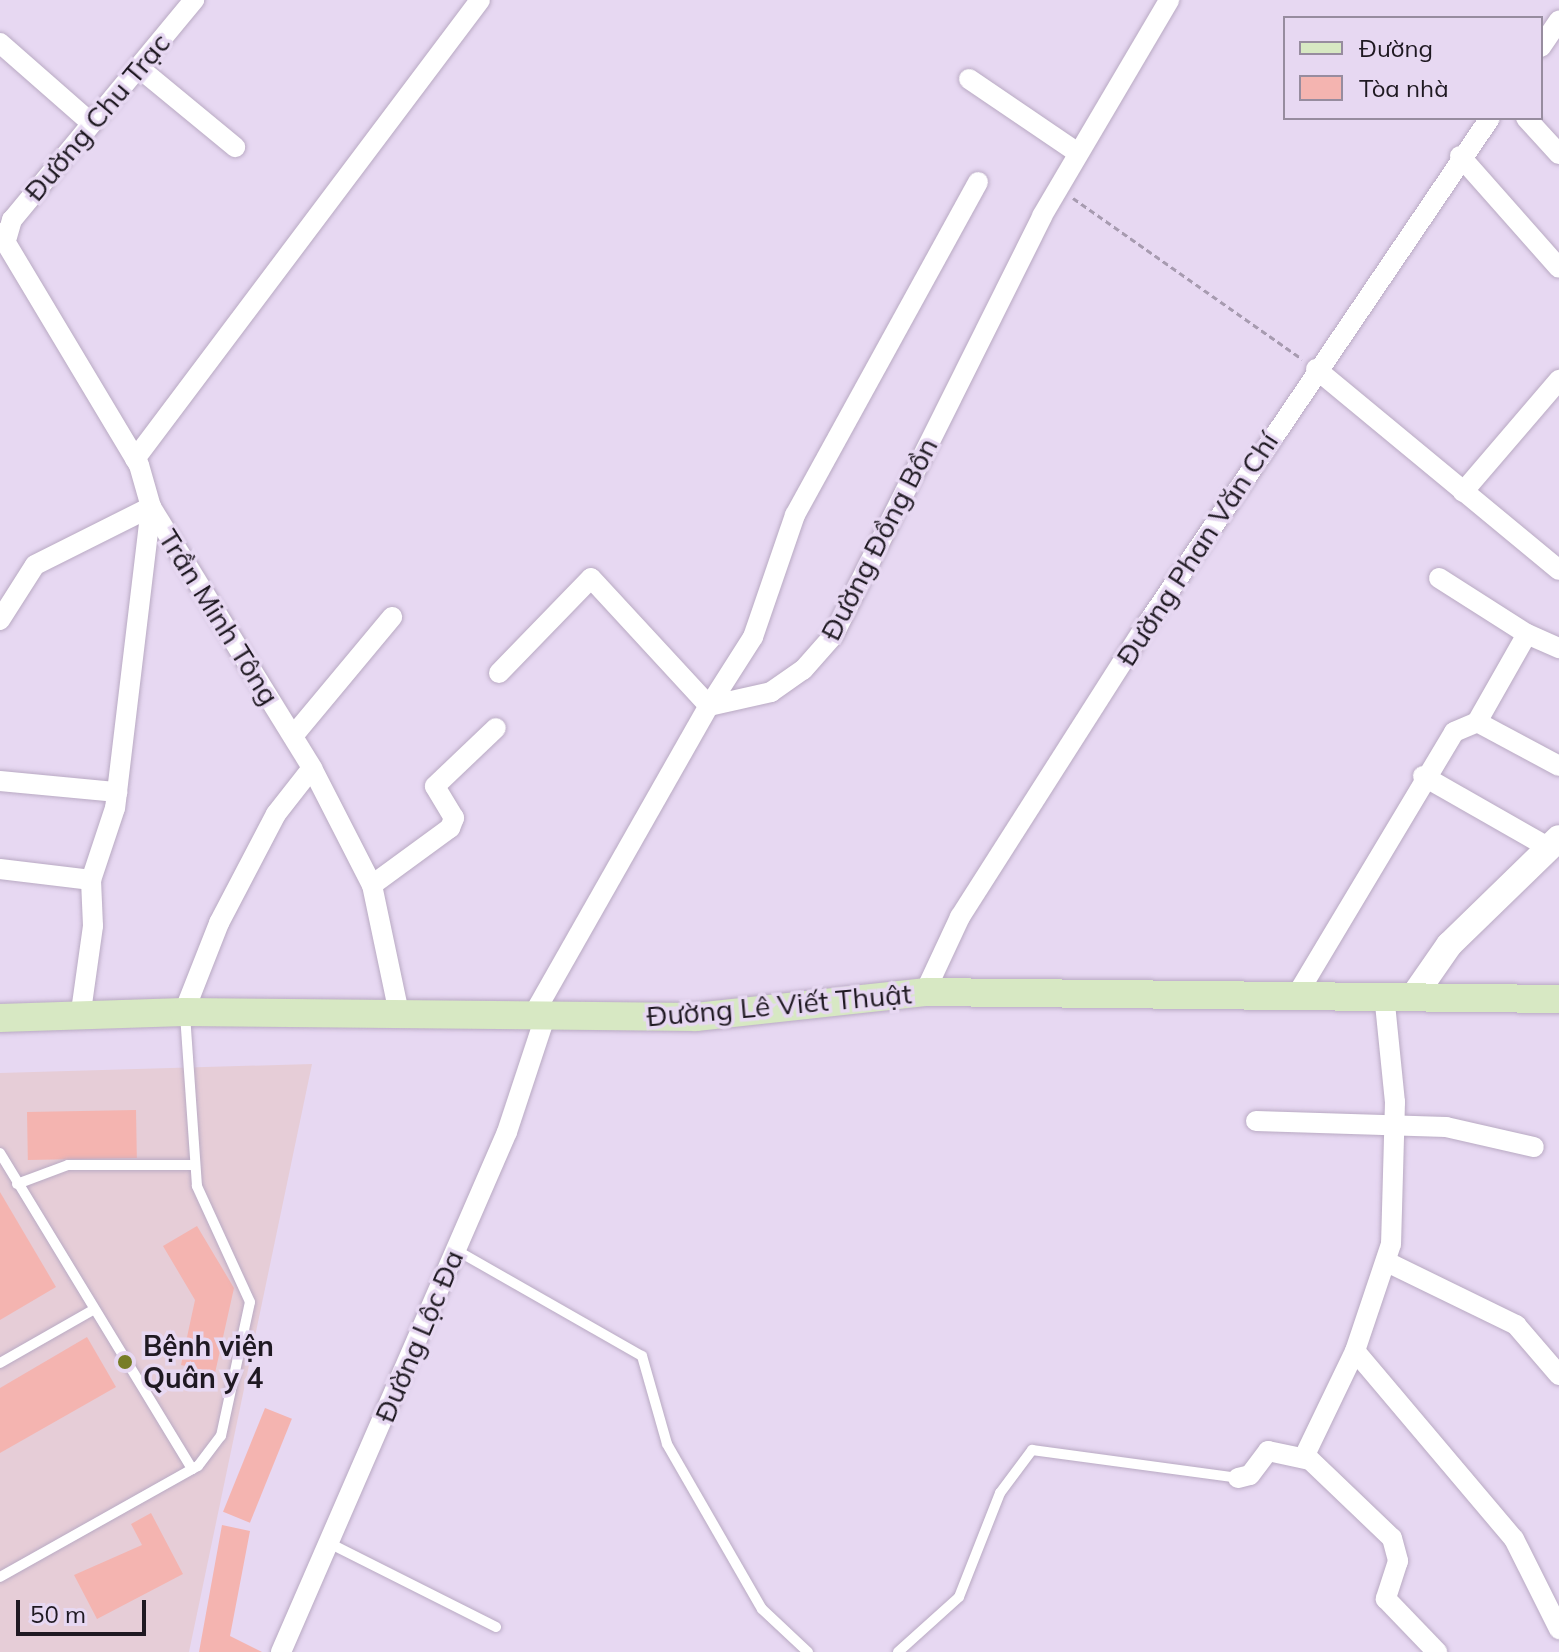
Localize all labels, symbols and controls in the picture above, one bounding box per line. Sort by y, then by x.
legend [1283,16,1543,120]
street label: Đường Chu Trạc [17,26,177,208]
text: Đường [1359,33,1433,63]
text: Tòa nhà [1359,73,1449,103]
street label: Đường Phan Văn Chí [1109,426,1285,672]
street label: Đường Đồng Bồn [814,432,944,646]
street label: Trần Minh Tông [152,523,286,711]
street label: Đường Lê Viết Thuật [645,977,913,1033]
street label: Đường Lộc Đa [368,1245,470,1427]
place label: Bệnh viện Quân y 4 [143,1329,274,1395]
marker: Bệnh viện Quân y 4 [114,1351,136,1373]
scale bar [20,1584,150,1634]
text: 50 m [30,1599,86,1629]

